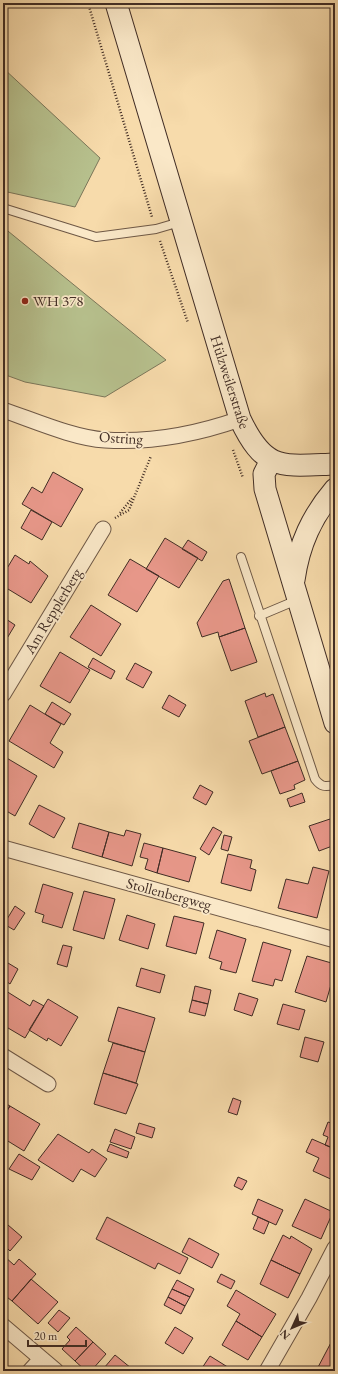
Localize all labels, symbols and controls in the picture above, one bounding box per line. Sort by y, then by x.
place label: WH 378 [33,291,84,310]
marker: WH 378 [20,296,30,306]
street label: Hülzweilerstraße [206,333,255,431]
street label: Ostring [98,427,144,448]
street label: Am Repplerberg [19,564,86,658]
street label: Stollenbergweg [125,873,214,914]
north arrow [272,1308,312,1348]
scale bar [28,1322,86,1348]
text: N [277,1327,293,1343]
text: 20 m [34,1328,58,1344]

